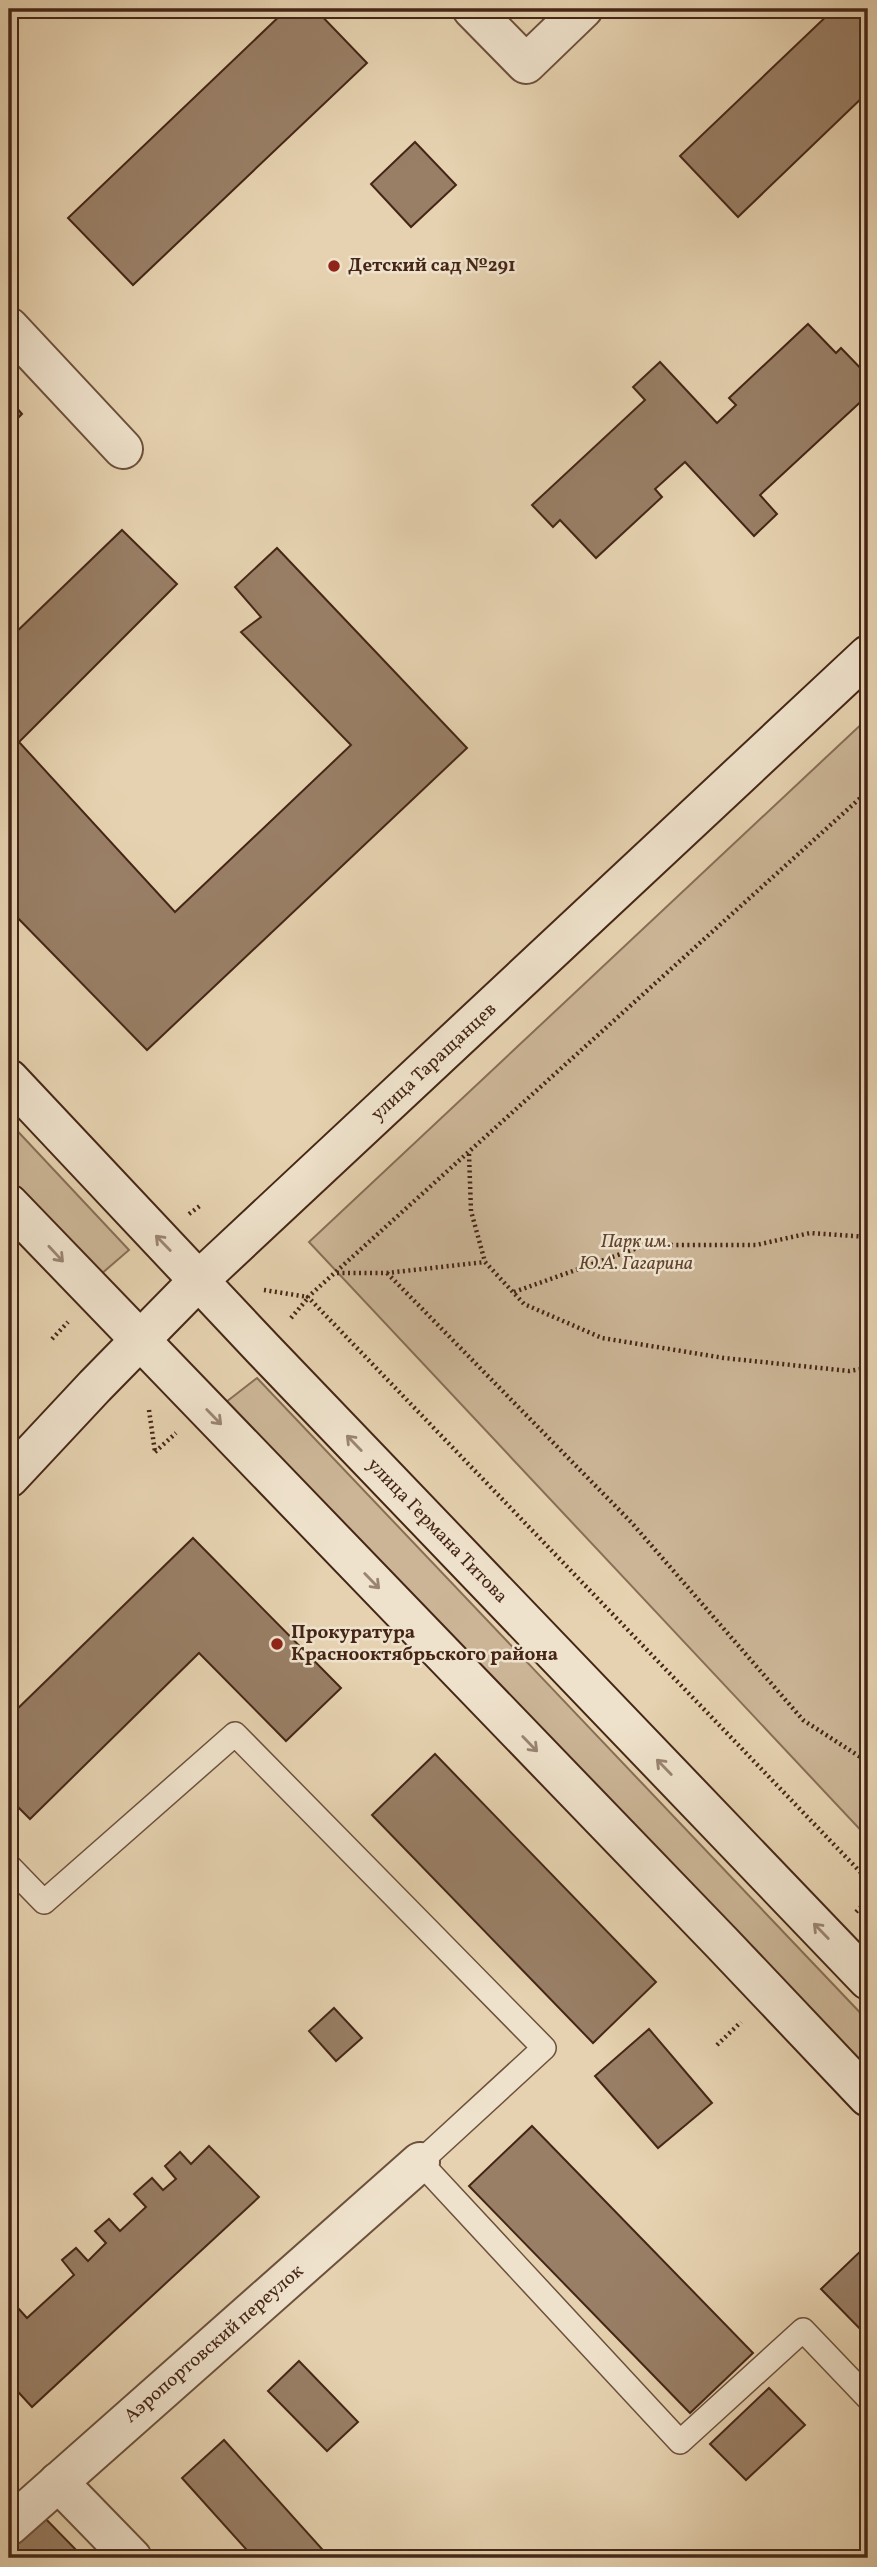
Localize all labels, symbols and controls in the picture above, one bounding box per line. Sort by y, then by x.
place label: Детский сад №291 [348,253,516,279]
marker: Детский сад №291 [326,258,342,274]
street label: улица Таращанцев [365,997,503,1127]
park label: Парк им. Ю.А. Гагарина [579,1229,693,1277]
one-way arrow [154,1235,171,1252]
one-way arrow [47,1245,64,1262]
one-way arrow [205,1408,222,1425]
one-way arrow [345,1435,362,1452]
street label: улица Германа Титова [361,1453,513,1609]
one-way arrow [363,1572,380,1589]
place label: Прокуратура Краснооктябрьского района [291,1620,558,1668]
marker: Прокуратура Краснооктябрьского района [269,1636,285,1652]
one-way arrow [522,1735,539,1752]
one-way arrow [655,1759,672,1776]
one-way arrow [813,1923,830,1940]
street label: Аэропортовский переулок [119,2259,309,2429]

